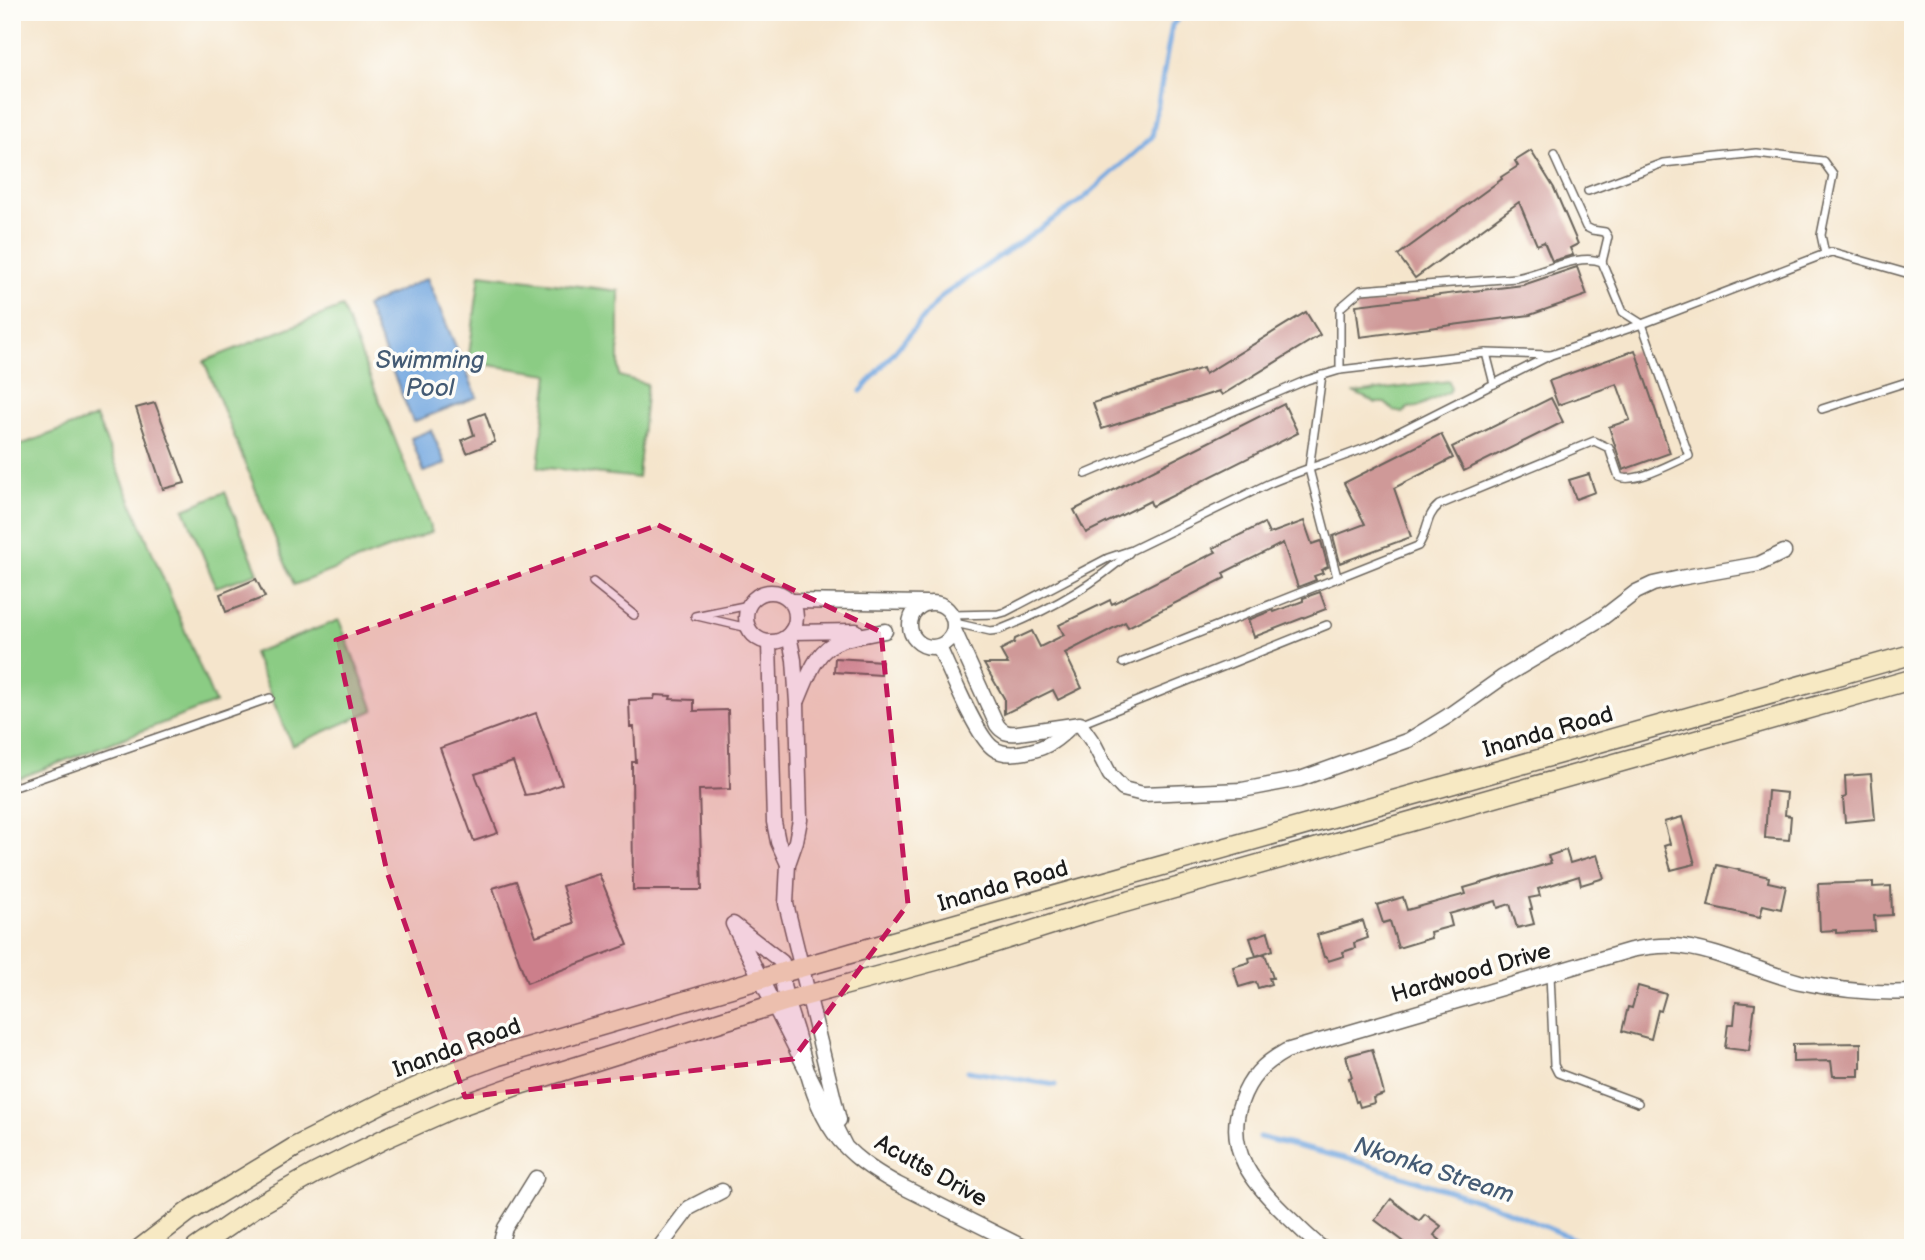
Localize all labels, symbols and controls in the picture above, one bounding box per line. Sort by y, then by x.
water label: Swimming Pool [376,346,485,403]
street label: Inanda Road [1480,700,1616,764]
street label: Inanda Road [935,854,1071,918]
street label: Hardwood Drive [1388,937,1554,1009]
street label: Inanda Road [389,1012,525,1084]
street label: Acutts Drive [870,1129,992,1213]
water label: Nkonka Stream [1350,1130,1518,1210]

